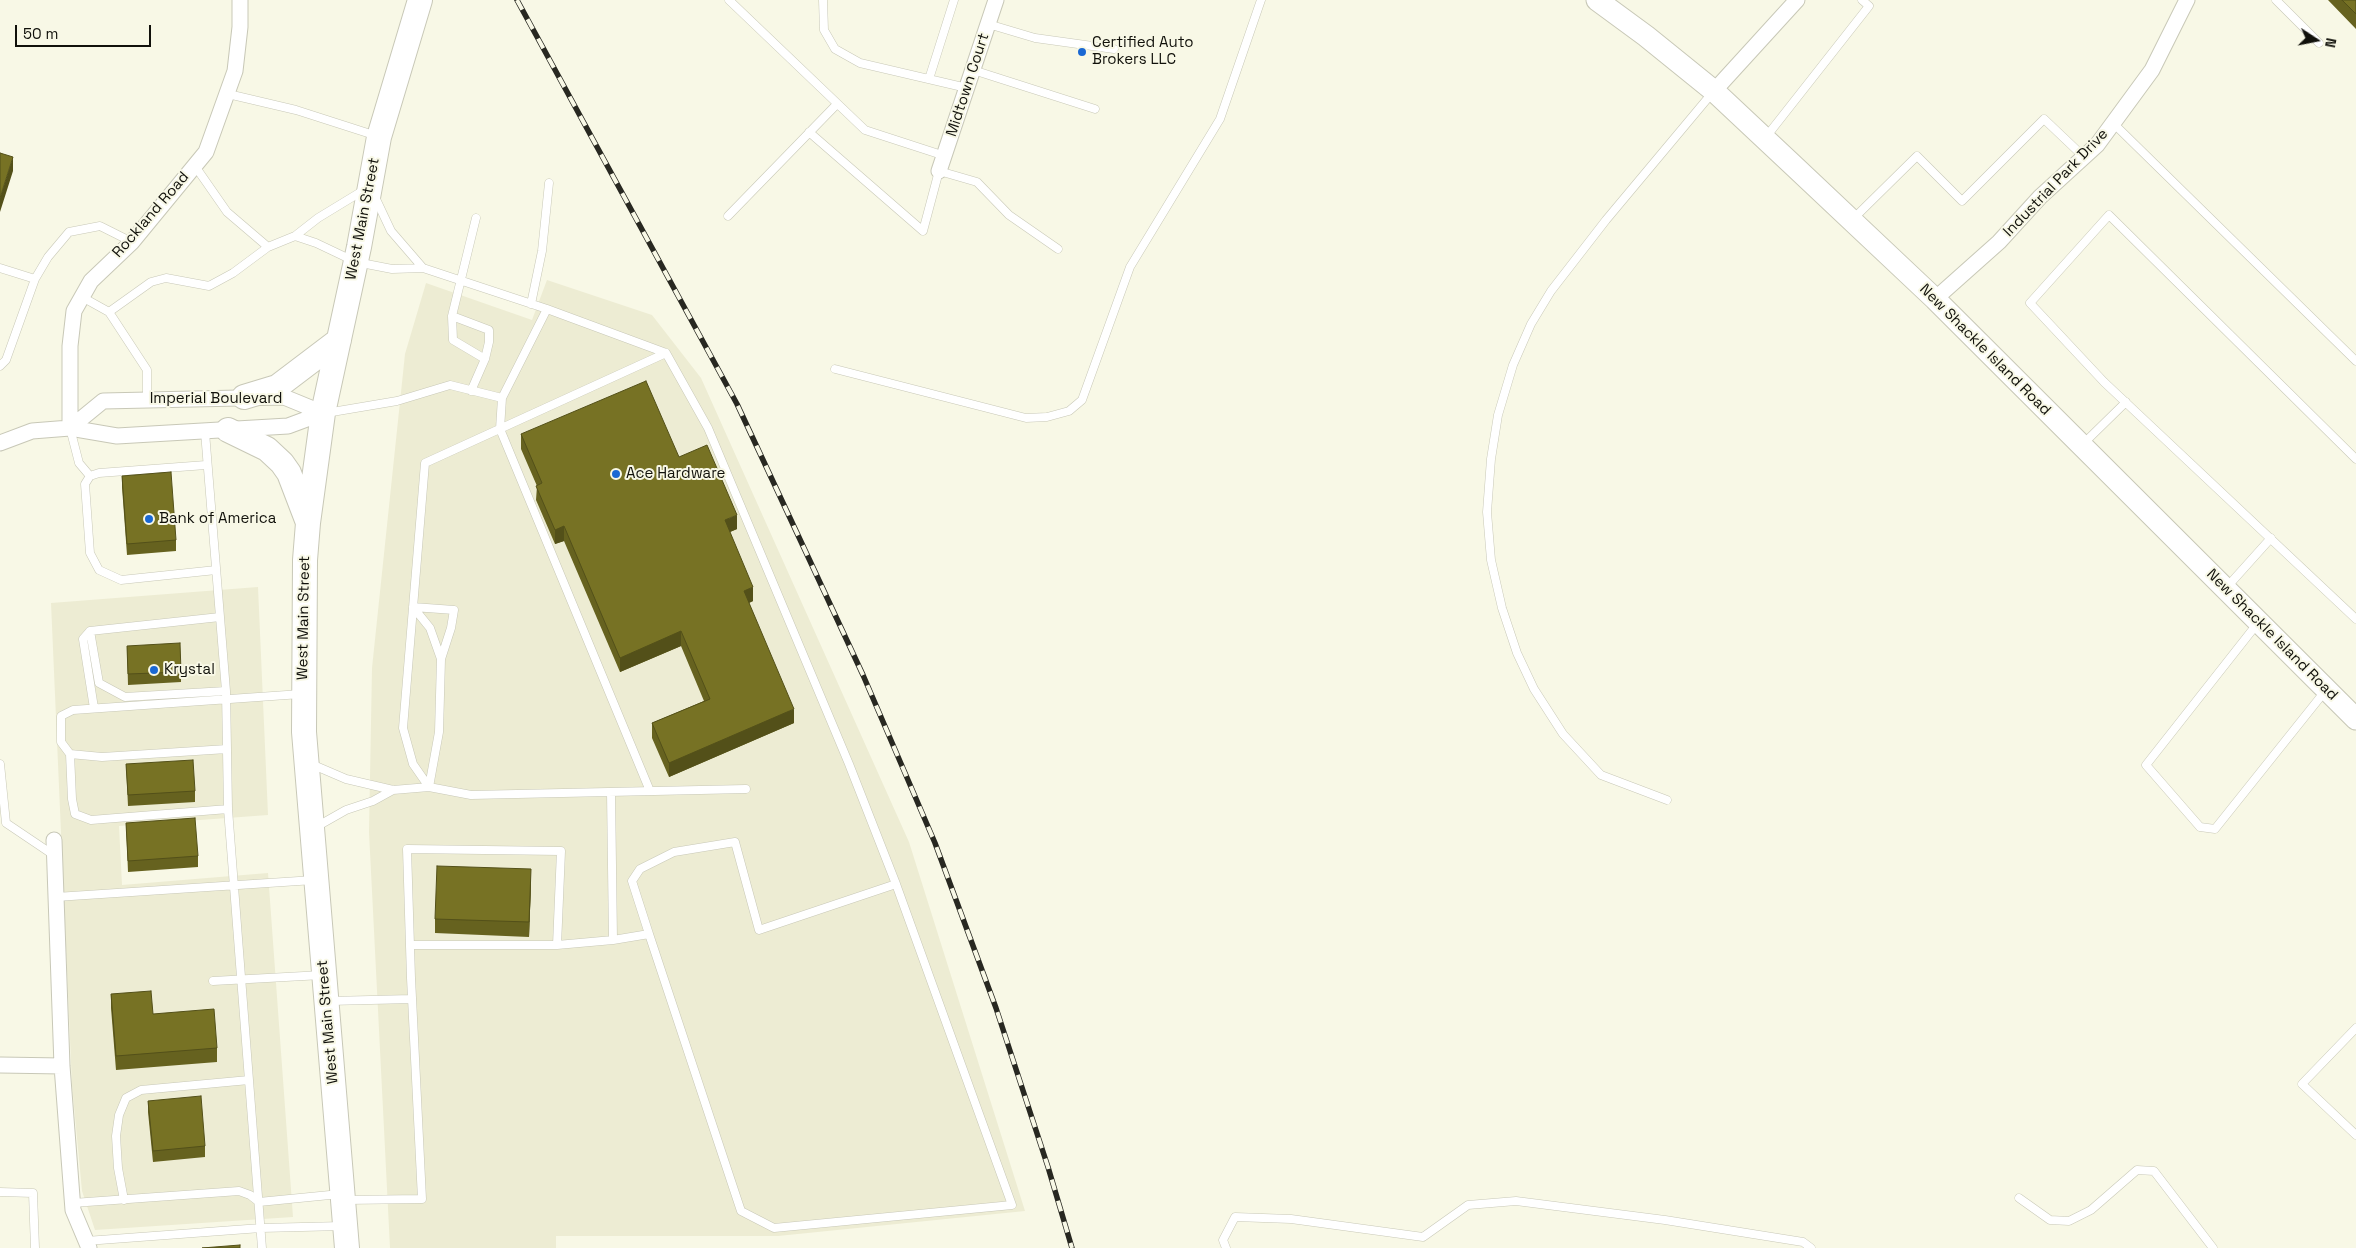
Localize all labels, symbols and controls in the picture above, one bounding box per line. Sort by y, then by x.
scale bar [18,15,154,47]
north arrow [2291,15,2341,65]
text: 50 m [23,24,58,43]
street label: Midtown Court [943,31,993,139]
place label: Certified Auto Brokers LLC [1092,34,1194,69]
text: N [2321,37,2340,49]
marker: Certified Auto Brokers LLC [1076,46,1088,58]
street label: Industrial Park Drive [2000,125,2112,241]
street label: West Main Street [342,156,384,282]
street label: Rockland Road [109,168,193,262]
street label: New Shackle Island Road [1916,281,2054,419]
street label: Imperial Boulevard [150,390,282,408]
place label: Ace Hardware [626,465,725,483]
marker: Ace Hardware [610,468,622,480]
place label: Bank of America [159,510,276,528]
marker: Bank of America [143,513,155,525]
street label: West Main Street [294,556,314,680]
street label: New Shackle Island Road [2203,566,2341,704]
place label: Krystal [164,661,215,679]
marker: Krystal [148,664,160,676]
street label: West Main Street [314,959,342,1085]

